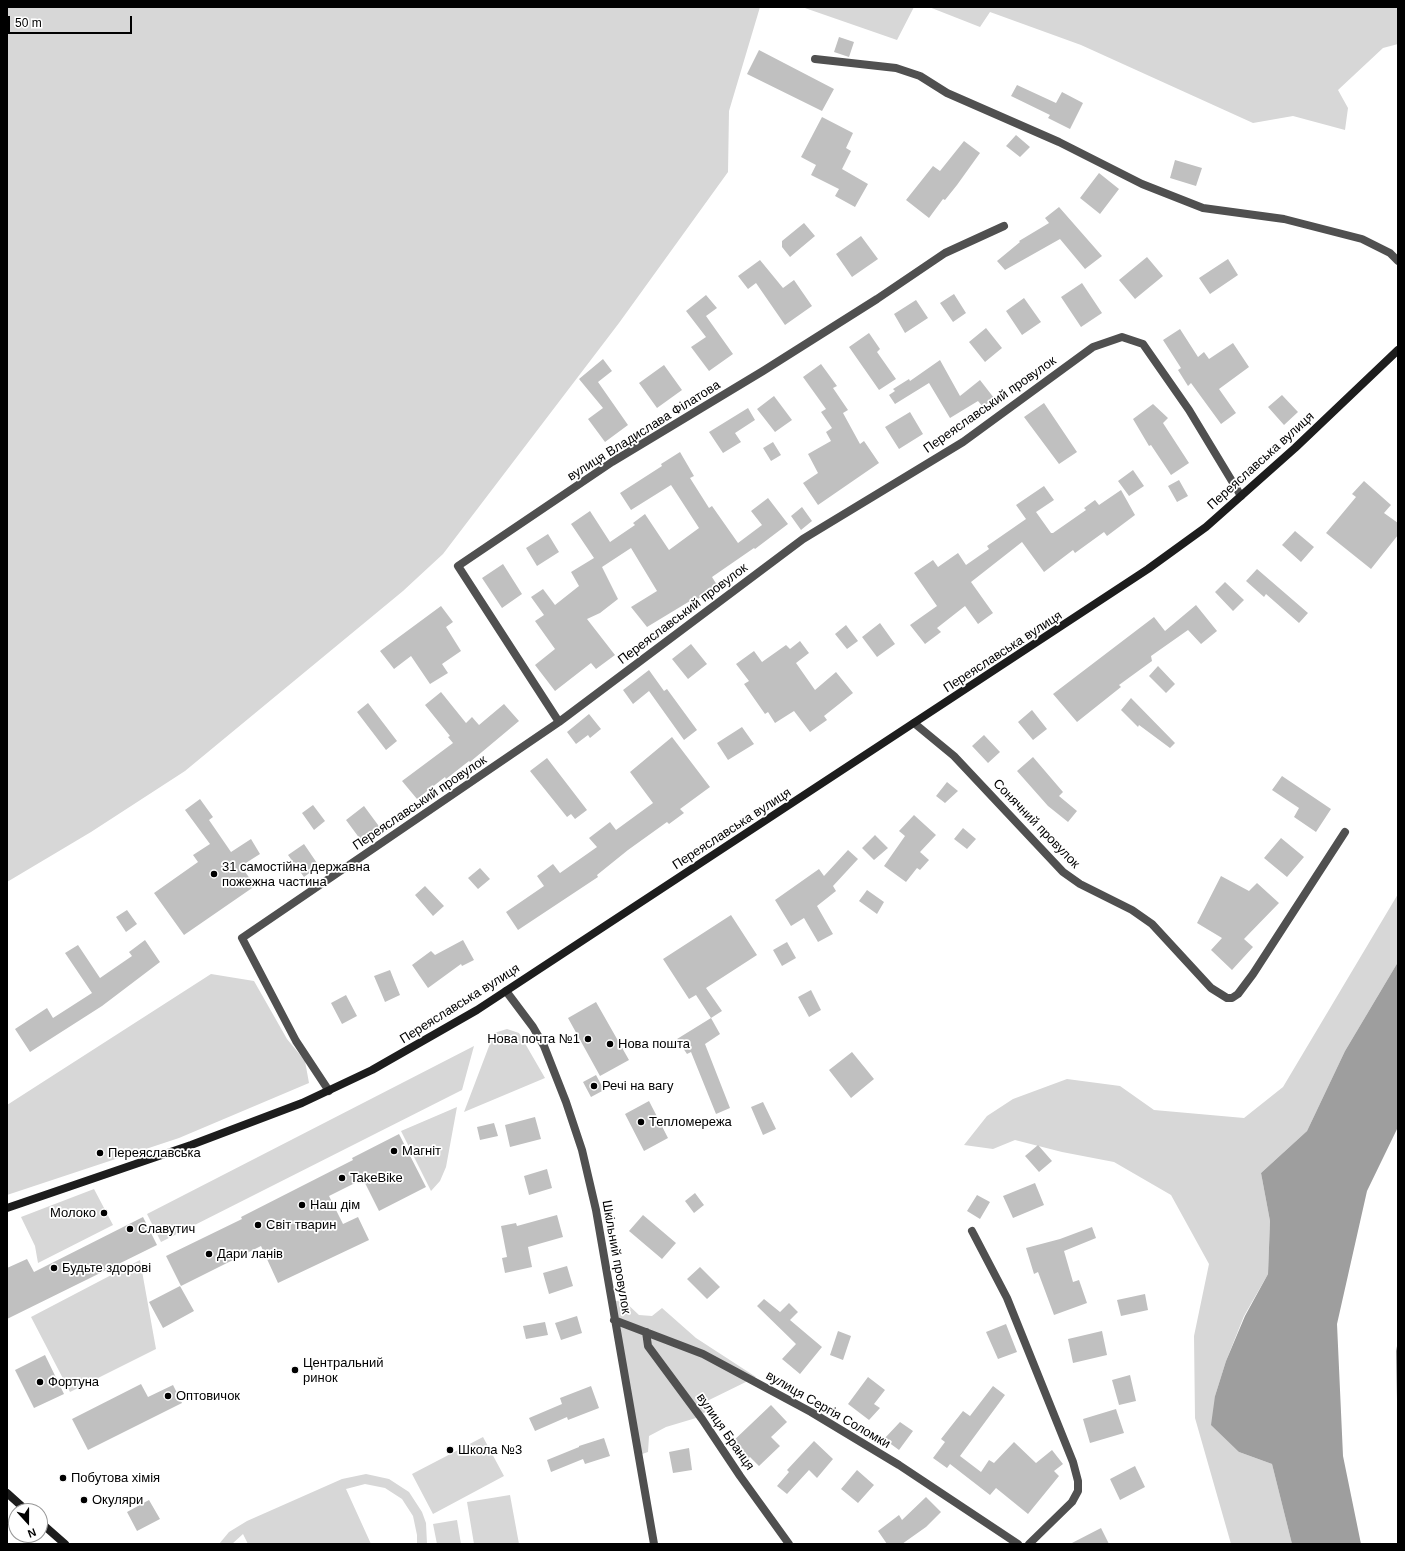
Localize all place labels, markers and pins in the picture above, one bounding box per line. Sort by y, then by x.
place label: 31 самостійна державна пожежна частина [222,859,370,890]
marker: 31 самостійна державна пожежна частина [209,869,219,879]
place label: Нова почта №1 [487,1031,580,1047]
marker: Нова почта №1 [583,1034,593,1044]
place label: Нова пошта [618,1036,690,1052]
marker: Нова пошта [605,1039,615,1049]
place label: Речі на вагу [602,1078,673,1094]
marker: Речі на вагу [589,1081,599,1091]
place label: Тепломережа [649,1114,732,1130]
marker: Тепломережа [636,1117,646,1127]
place label: Магніт [402,1143,441,1159]
place label: Переяславська [108,1145,201,1161]
marker: Магніт [389,1146,399,1156]
marker: Переяславська [95,1148,105,1158]
place label: TakeBike [350,1170,403,1186]
marker: TakeBike [337,1173,347,1183]
place label: Наш дім [310,1197,360,1213]
marker: Наш дім [297,1200,307,1210]
place label: Молоко [50,1205,96,1221]
marker: Молоко [99,1208,109,1218]
place label: Світ тварин [266,1217,336,1233]
marker: Світ тварин [253,1220,263,1230]
place label: Славутич [138,1221,195,1237]
marker: Славутич [125,1224,135,1234]
place label: Дари ланів [217,1246,283,1262]
marker: Дари ланів [204,1249,214,1259]
place label: Будьте здорові [62,1260,151,1276]
marker: Будьте здорові [49,1263,59,1273]
place label: Центральний ринок [303,1355,384,1386]
marker: Центральний ринок [290,1365,300,1375]
place label: Фортуна [48,1374,99,1390]
marker: Фортуна [35,1377,45,1387]
place label: Оптовичок [176,1388,240,1404]
marker: Оптовичок [163,1391,173,1401]
place label: Школа №3 [458,1442,522,1458]
marker: Школа №3 [445,1445,455,1455]
place label: Побутова хімія [71,1470,160,1486]
marker: Побутова хімія [58,1473,68,1483]
place label: Окуляри [92,1492,143,1508]
marker: Окуляри [79,1495,89,1505]

